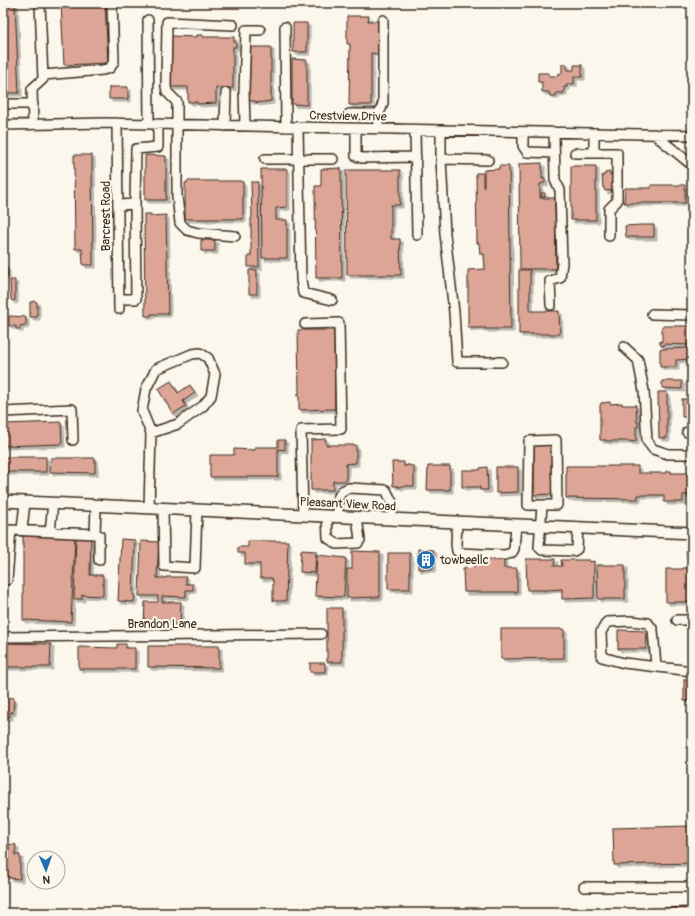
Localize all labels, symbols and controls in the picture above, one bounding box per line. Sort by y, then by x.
street label: Crestview Drive [309,108,387,125]
street label: Barcrest Road [99,181,114,251]
street label: Pleasant View Road [299,494,397,515]
building icon: towbeellc [415,549,437,571]
place label: towbeellc [439,553,489,568]
street label: Brandon Lane [127,617,197,632]
north arrow [26,850,66,890]
text: N [42,873,50,886]

